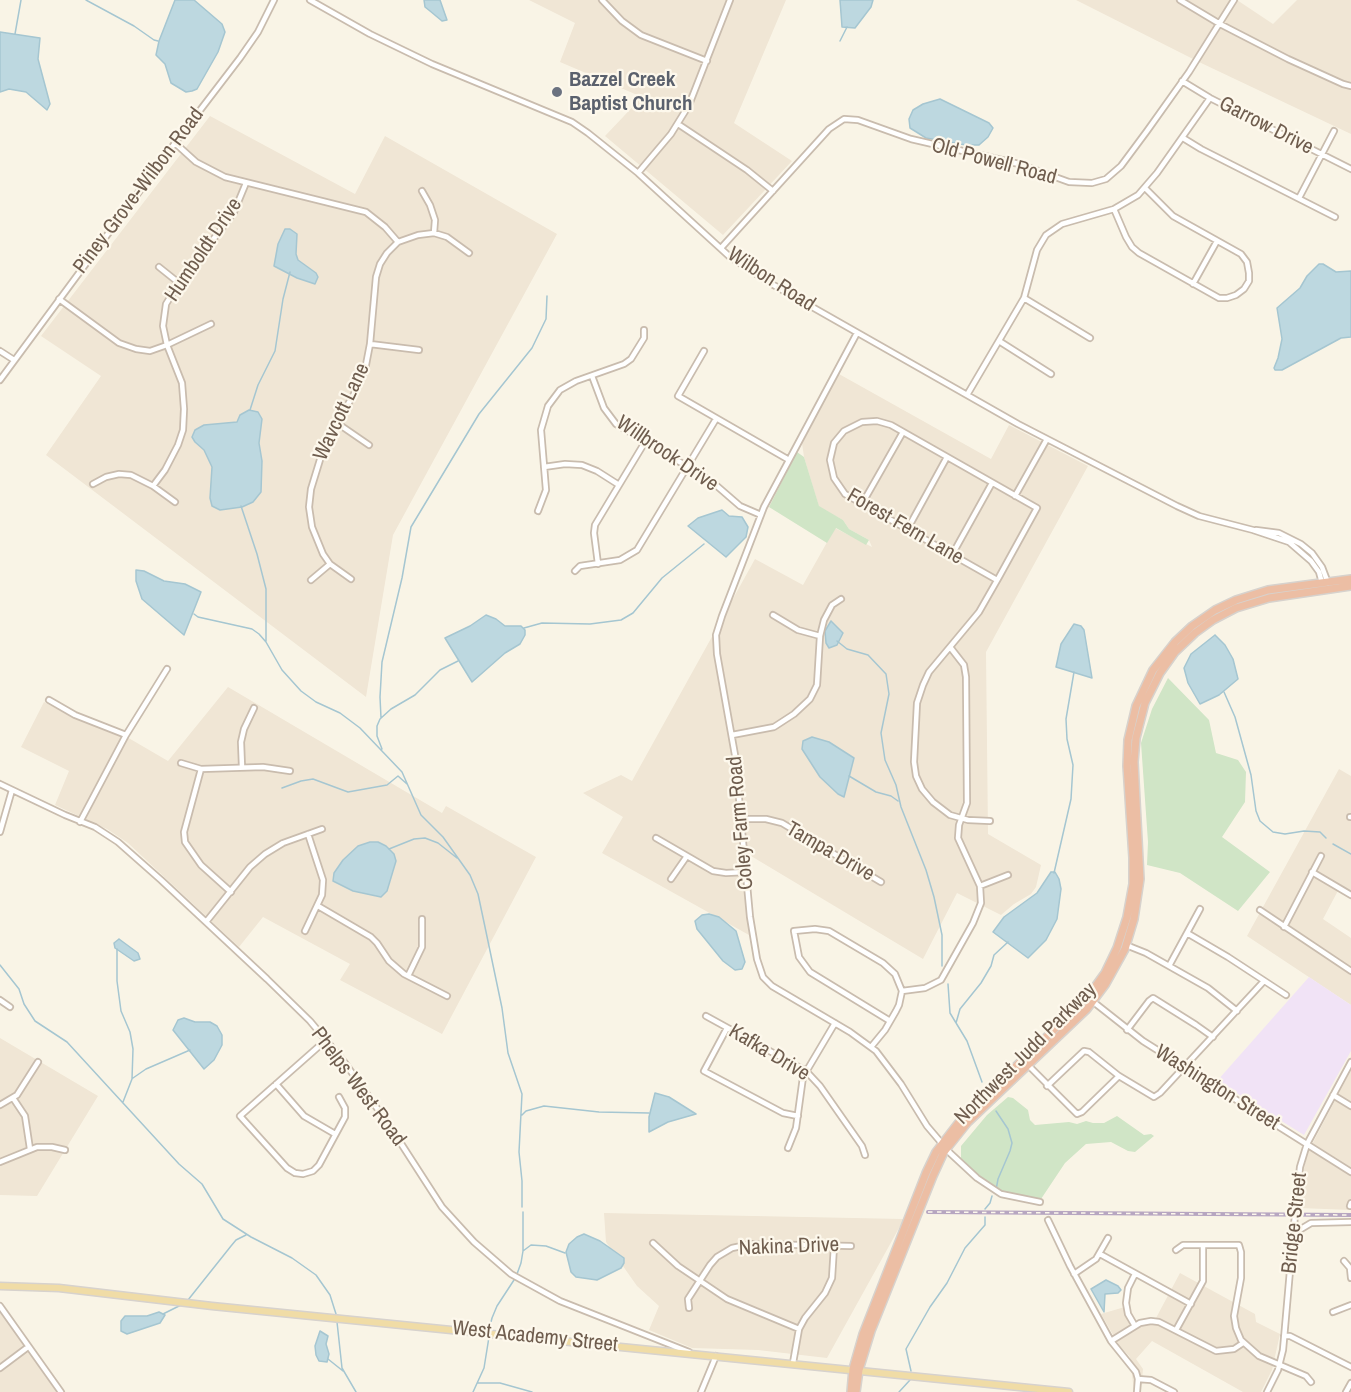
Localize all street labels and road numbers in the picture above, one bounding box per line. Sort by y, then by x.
street label: Garrow Drive [1215,92,1317,160]
street label: Piney Grove-Wilbon Road [68,103,210,279]
street label: Old Powell Road [929,133,1059,191]
street label: Humboldt Drive [160,193,248,307]
street label: Wilbon Road [722,242,820,318]
street label: Wavcott Lane [308,359,376,465]
street label: Willbrook Drive [611,411,723,497]
street label: Forest Fern Lane [842,483,968,571]
street label: Coley Farm Road [723,755,759,891]
street label: Tampa Drive [781,817,879,887]
street label: Northwest Judd Parkway [950,978,1102,1130]
street label: Kafka Drive [724,1019,814,1087]
street label: Phelps West Road [305,1023,411,1151]
street label: Washington Street [1150,1040,1284,1136]
street label: Bridge Street [1277,1171,1313,1275]
street label: Nakina Drive [738,1233,840,1261]
street label: West Academy Street [451,1316,619,1358]

